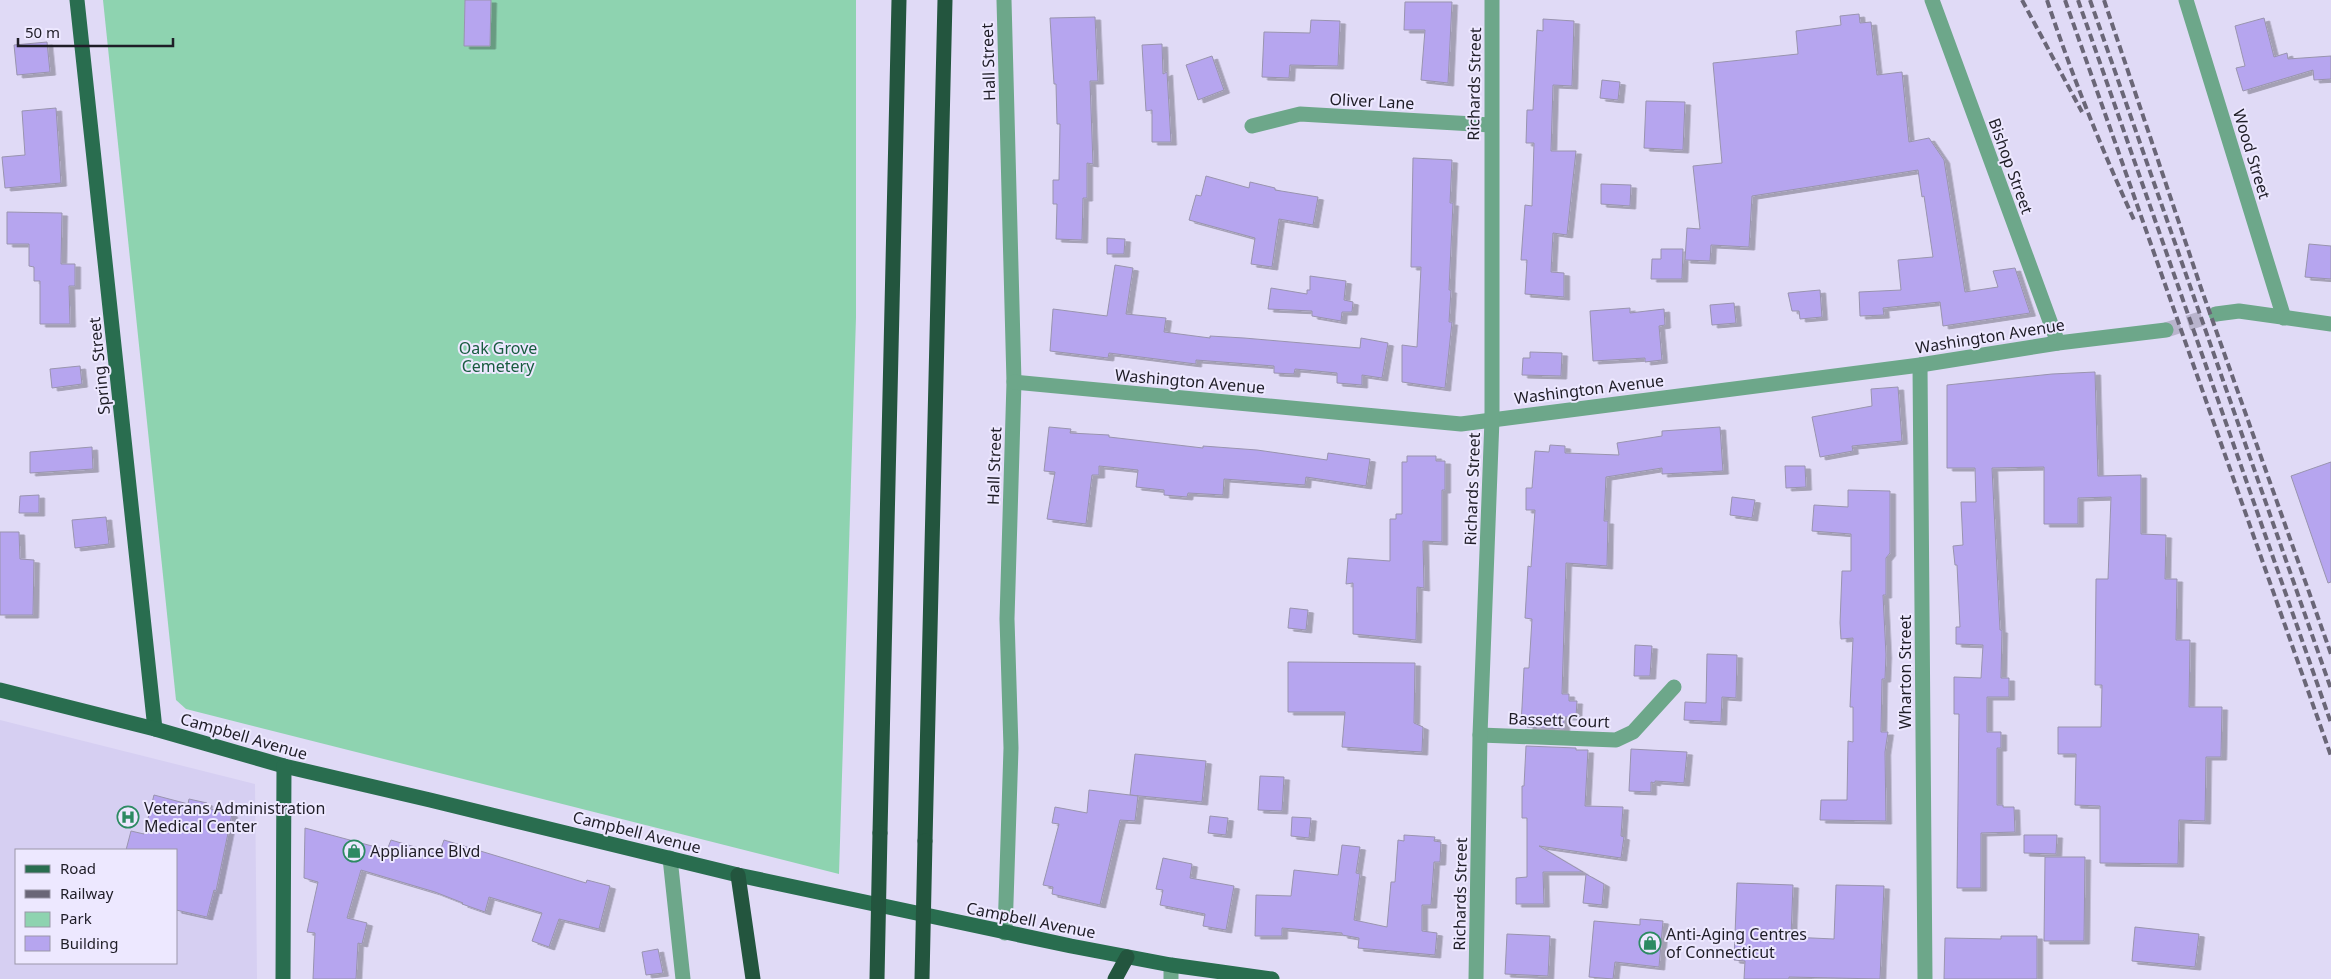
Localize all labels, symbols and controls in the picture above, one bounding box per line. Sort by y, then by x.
scale bar [18,15,172,47]
text: 50 m [25,22,60,42]
street label: Hall Street [976,22,1000,101]
street label: Richards Street [1462,27,1486,141]
street label: Oliver Lane [1329,88,1415,114]
street label: Wood Street [2228,107,2276,202]
street label: Bishop Street [1983,115,2039,217]
street label: Washington Avenue [1914,313,2066,359]
street label: Spring Street [83,316,115,416]
park label: Oak Grove Cemetery [459,337,537,377]
street label: Washington Avenue [1114,363,1266,399]
street label: Washington Avenue [1513,369,1665,409]
street label: Hall Street [982,426,1006,505]
street label: Richards Street [1459,432,1485,546]
street label: Wharton Street [1894,615,1916,729]
street label: Campbell Avenue [178,707,310,765]
street label: Bassett Court [1508,707,1610,733]
place label: Veterans Administration Medical Center [144,797,325,837]
hospital icon: Veterans Administration Medical Center [116,805,140,829]
street label: Campbell Avenue [571,805,703,859]
street label: Richards Street [1448,837,1472,951]
shop icon: Appliance Blvd [342,839,366,863]
place label: Appliance Blvd [370,840,480,862]
legend [15,849,178,964]
text: Road [60,858,96,878]
text: Railway [60,883,114,903]
street label: Campbell Avenue [964,897,1098,943]
text: Park [60,908,92,928]
place label: Anti-Aging Centres of Connecticut [1666,923,1807,963]
shop icon: Anti-Aging Centres of Connecticut [1638,931,1662,955]
text: Building [60,933,118,953]

